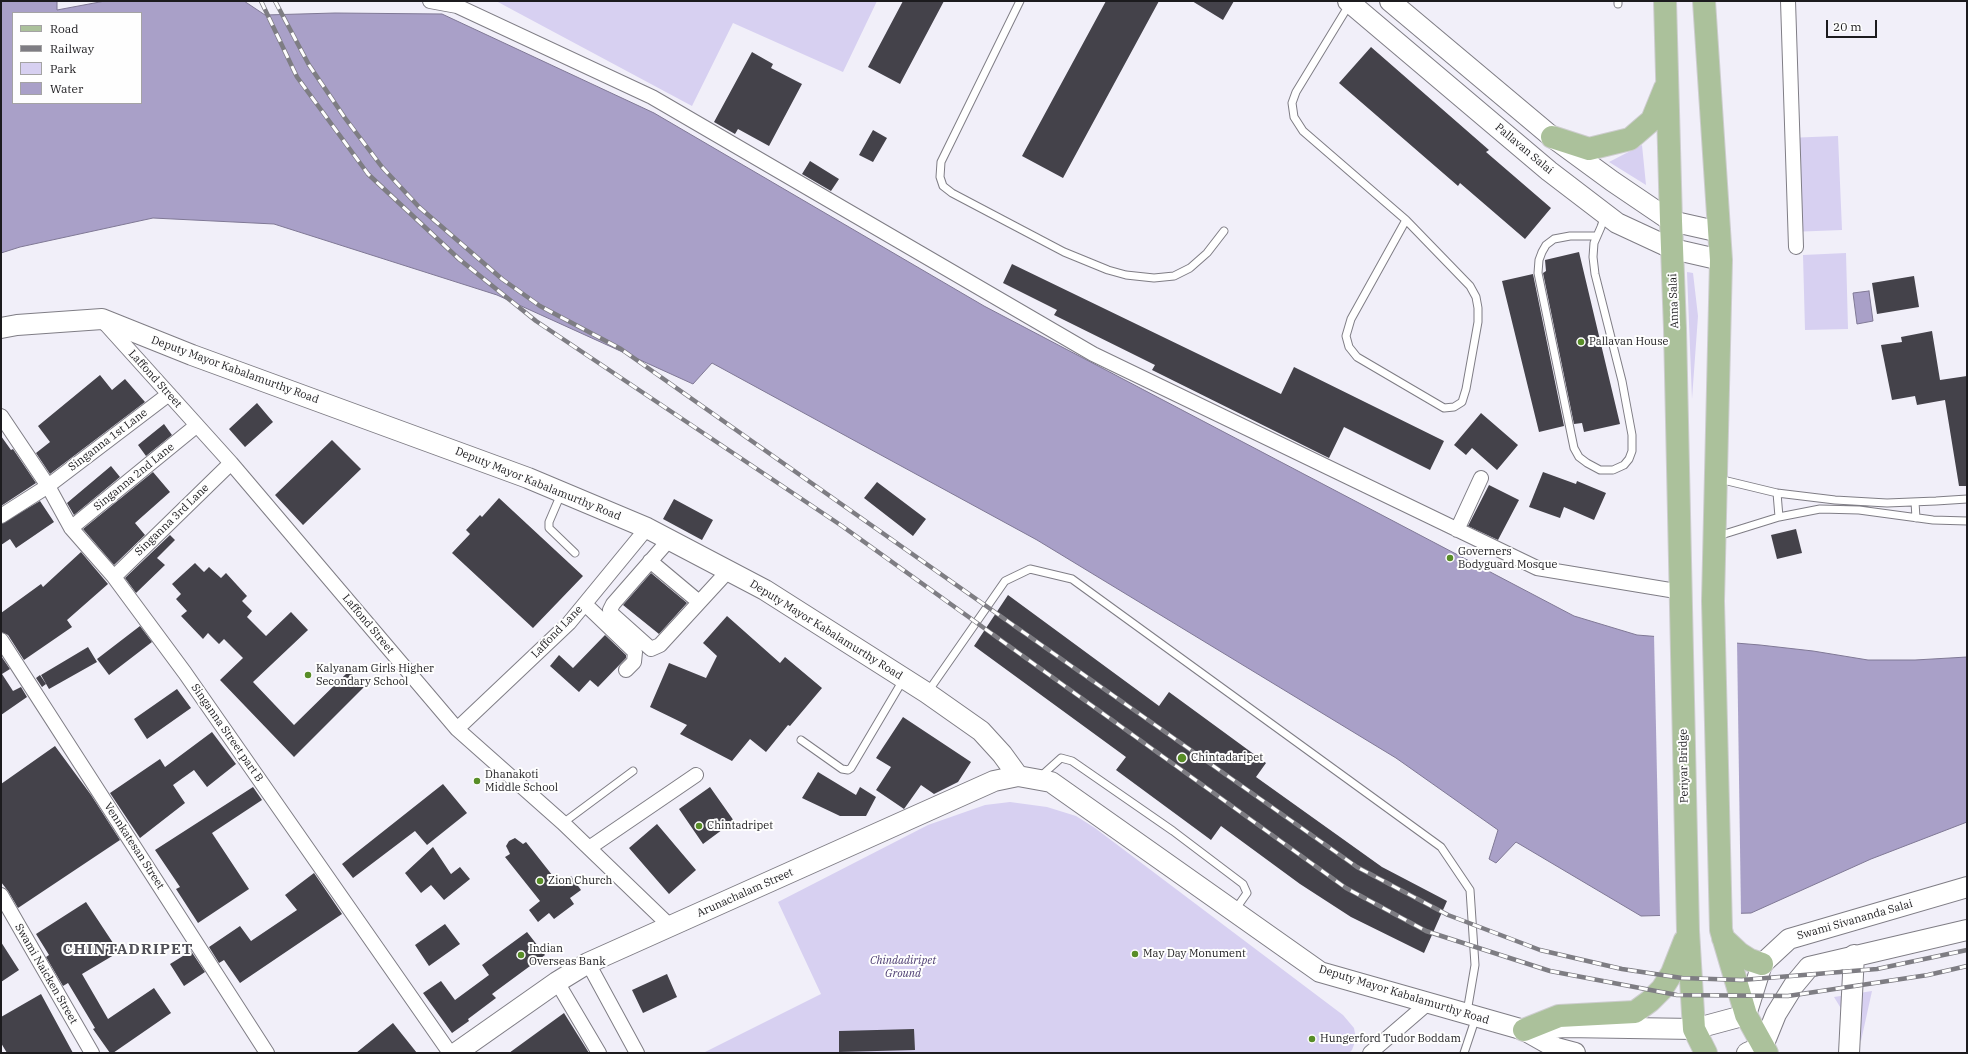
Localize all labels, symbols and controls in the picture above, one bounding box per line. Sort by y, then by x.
legend [12,12,142,104]
scale bar [1828,12,1879,38]
text: 20 m [1833,19,1862,34]
text: Road [50,21,79,36]
text: Railway [50,41,94,56]
text: Park [50,61,76,76]
text: Water [50,81,83,96]
street label: Pallavan Salai [1492,121,1556,177]
street label: Anna Salai [1666,273,1682,329]
street label: Deputy Mayor Kabalamurthy Road [149,333,321,407]
place label: Pallavan House [1589,335,1668,349]
marker: Pallavan House [1576,337,1586,347]
street label: Laffond Street [126,347,184,411]
street label: Singanna 1st Lane [66,406,150,474]
street label: Singanna 2nd Lane [91,440,177,514]
street label: Deputy Mayor Kabalamurthy Road [453,445,623,523]
street label: Singanna 3rd Lane [132,481,212,559]
place label: Governers Bodyguard Mosque [1458,545,1557,571]
marker: Governers Bodyguard Mosque [1445,553,1455,563]
street label: Deputy Mayor Kabalamurthy Road [747,577,905,683]
street label: Laffond Street [339,592,397,656]
street label: Laffond Lane [529,603,585,661]
place label: Kalyanam Girls Higher Secondary School [316,662,434,688]
marker: Kalyanam Girls Higher Secondary School [303,670,313,680]
street label: Singanna Street part B [188,681,266,785]
street label: Periyar Bridge [1677,729,1691,803]
place label: Chintadaripet [1191,751,1263,765]
marker: Chintadaripet [1176,752,1188,764]
place label: Dhanakoti Middle School [485,768,558,794]
marker: Dhanakoti Middle School [472,776,482,786]
street label: Vennkatesan Street [101,800,167,892]
place label: Chintadripet [707,819,773,833]
marker: Chintadripet [694,821,704,831]
street label: Arunachalam Street [695,866,795,920]
place label: Zion Church [548,874,612,888]
marker: Zion Church [535,876,545,886]
street label: Swami Sivananda Salai [1796,897,1914,943]
street label: Swami Naicken Street [12,921,80,1027]
district label: CHINTADRIPET [63,941,193,959]
place label: Indian Overseas Bank [529,942,606,968]
place label: May Day Monument [1143,947,1246,961]
marker: May Day Monument [1130,949,1140,959]
marker: Indian Overseas Bank [516,950,526,960]
park label: Chindadiripet Ground [870,954,936,980]
street label: Deputy Mayor Kabalamurthy Road [1317,963,1491,1027]
place label: Hungerford Tudor Boddam [1320,1032,1461,1046]
marker: Hungerford Tudor Boddam [1307,1034,1317,1044]

